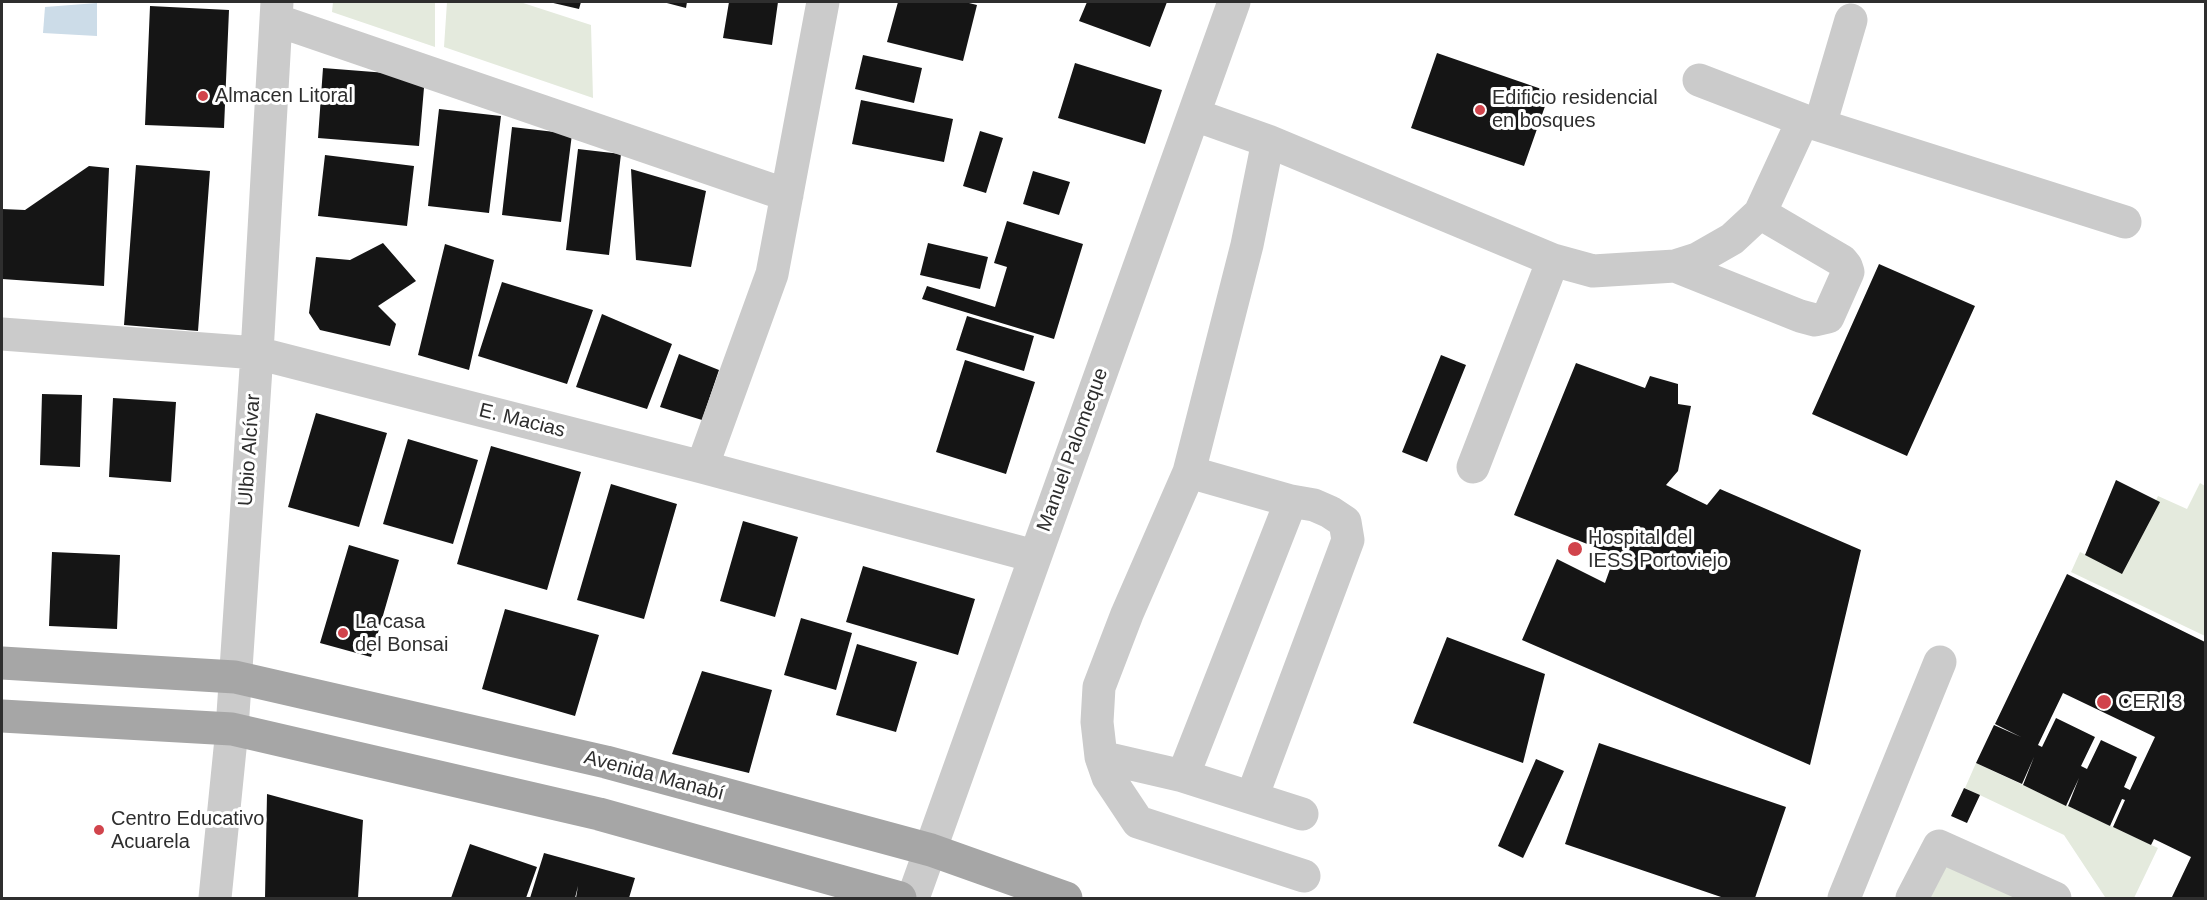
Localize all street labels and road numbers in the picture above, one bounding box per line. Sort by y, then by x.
street label: Manuel Palomeque [1032,365,1114,535]
street label: Ulbio Alcívar [234,393,266,507]
street label: E. Macias [476,399,568,443]
street label: Avenida Manabí [581,746,727,806]

